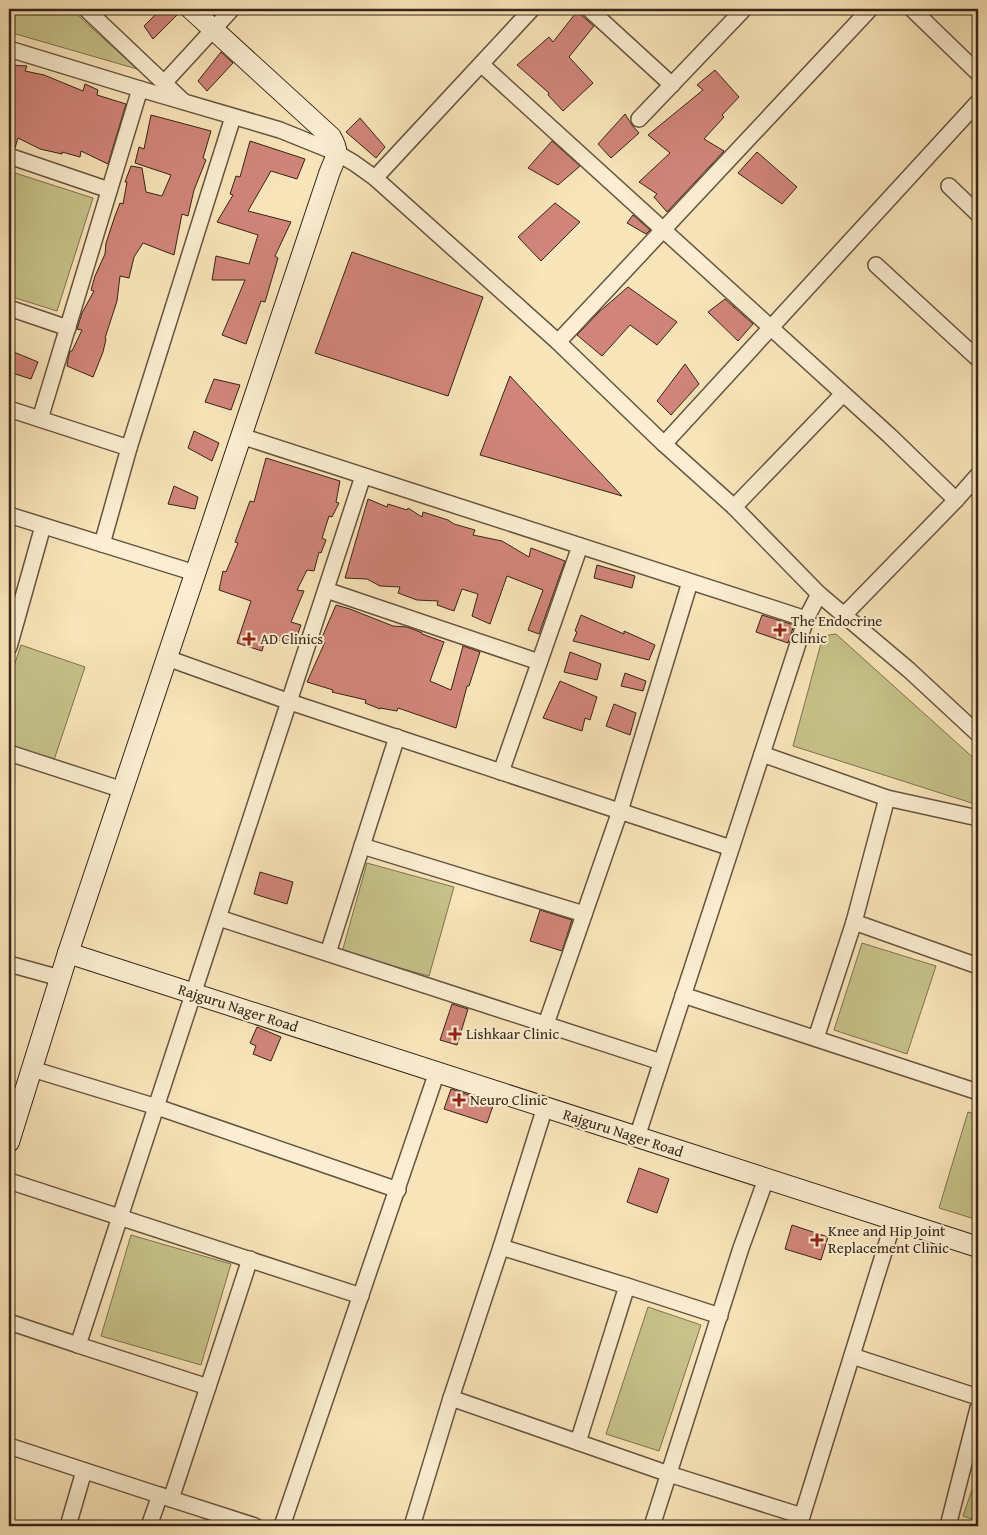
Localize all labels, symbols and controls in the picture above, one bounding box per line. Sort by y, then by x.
place label: The Endocrine Clinic [791,610,882,648]
marker: The Endocrine Clinic [773,623,787,637]
place label: AD Clinics [260,628,323,649]
marker: AD Clinics [242,632,256,646]
street label: Rajguru Nager Road [175,978,301,1037]
place label: Lishkaar Clinic [466,1023,559,1044]
marker: Lishkaar Clinic [448,1027,462,1041]
place label: Neuro Clinic [470,1089,548,1110]
marker: Neuro Clinic [452,1093,466,1107]
street label: Rajguru Nager Road [560,1103,686,1162]
place label: Knee and Hip Joint Replacement Clinic [828,1220,949,1258]
marker: Knee and Hip Joint Replacement Clinic [810,1233,824,1247]

